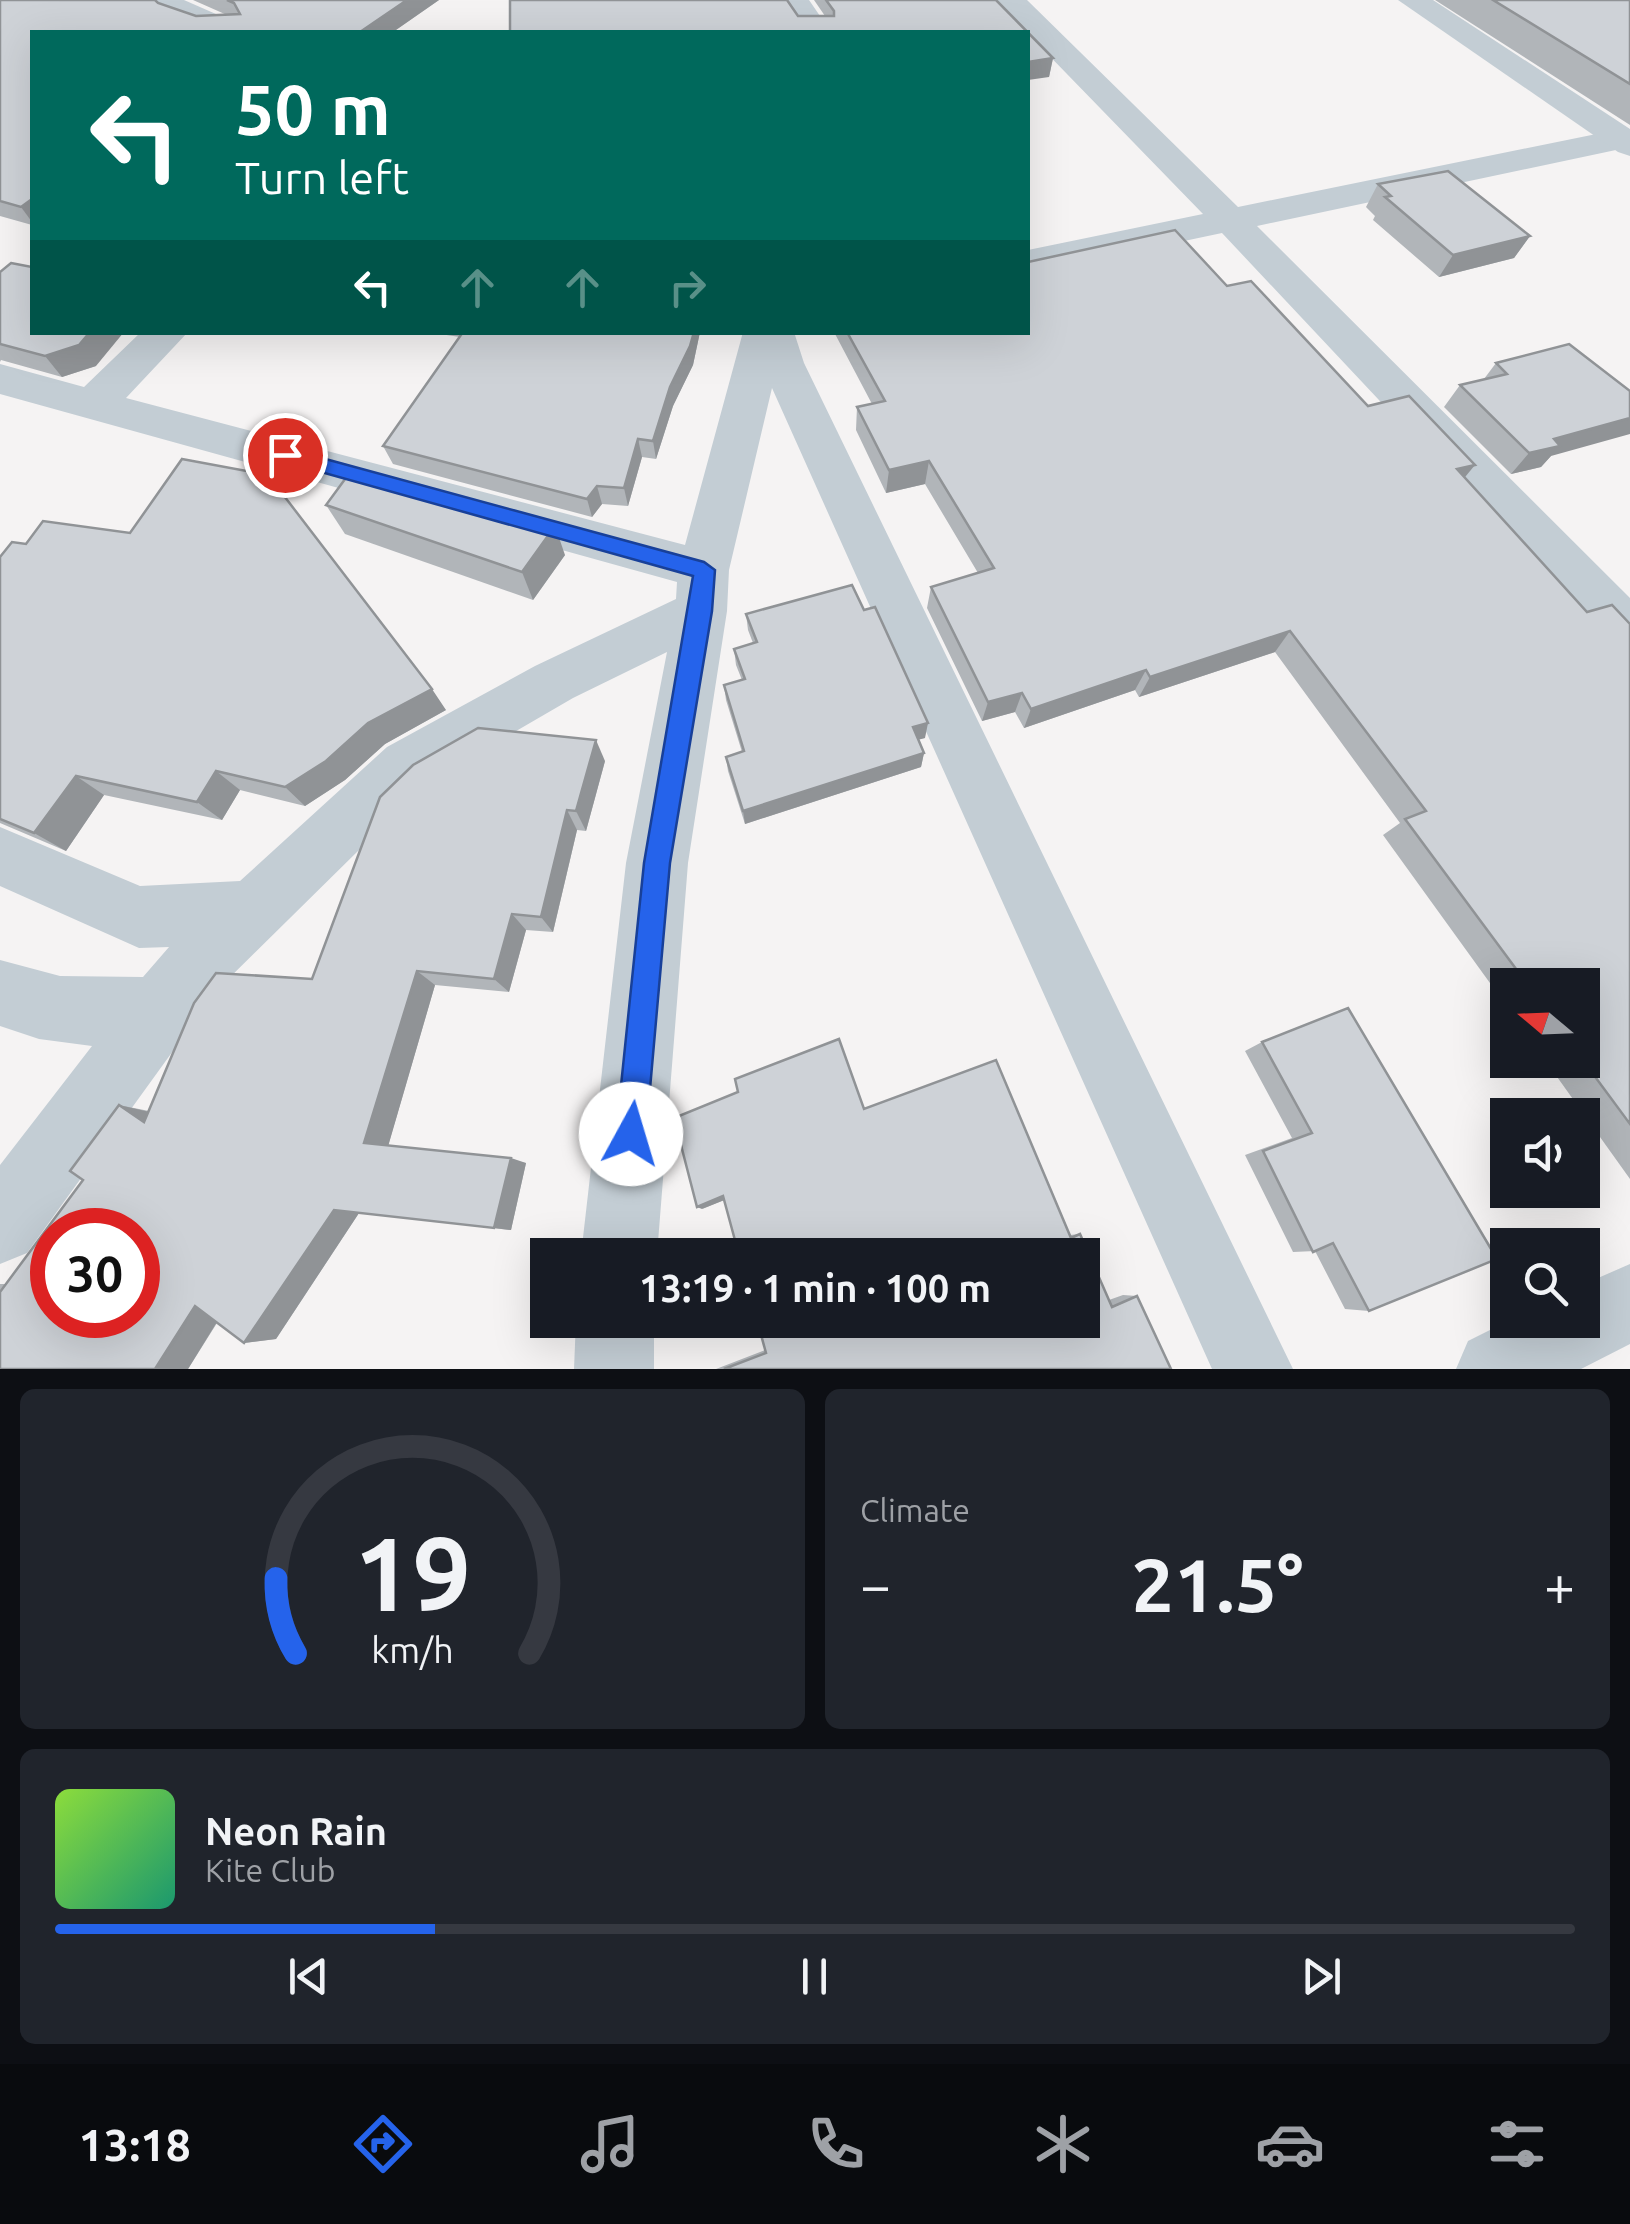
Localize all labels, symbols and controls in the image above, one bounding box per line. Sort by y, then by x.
icon: left [70,70,200,200]
text: 50 m [235,70,391,148]
text: Turn left [235,152,409,203]
icon: left [345,260,400,315]
icon: ahead [450,260,505,315]
icon: ahead [555,260,610,315]
icon: right [660,260,715,315]
pin [243,413,328,498]
icon: arrive [258,428,313,483]
north arrow [1490,968,1600,1078]
map controls [1490,968,1600,1338]
position arrow [579,1082,683,1186]
button: sound [1490,1098,1600,1208]
speed limit sign: 30 [30,1208,160,1338]
button: search [1490,1228,1600,1338]
text: 13:19 · 1 min · 100 m [639,1267,991,1309]
text: Climate [860,1492,970,1528]
text: 19 [354,1514,471,1631]
text: 21.5° [1132,1542,1303,1626]
text: − [860,1554,891,1615]
text: + [1544,1554,1575,1615]
text: km/h [371,1630,454,1670]
text: Neon Rain [205,1810,387,1852]
text: Kite Club [205,1852,335,1888]
icon: previous [281,1949,336,2004]
icon: pause [787,1949,842,2004]
icon: next [1294,1949,1349,2004]
icon: directions [348,2109,418,2179]
icon: music [575,2109,645,2179]
icon: phone [801,2109,871,2179]
icon: climate [1028,2109,1098,2179]
icon: car [1255,2109,1325,2179]
icon: filters [1482,2109,1552,2179]
text: 13:18 [78,2119,191,2170]

